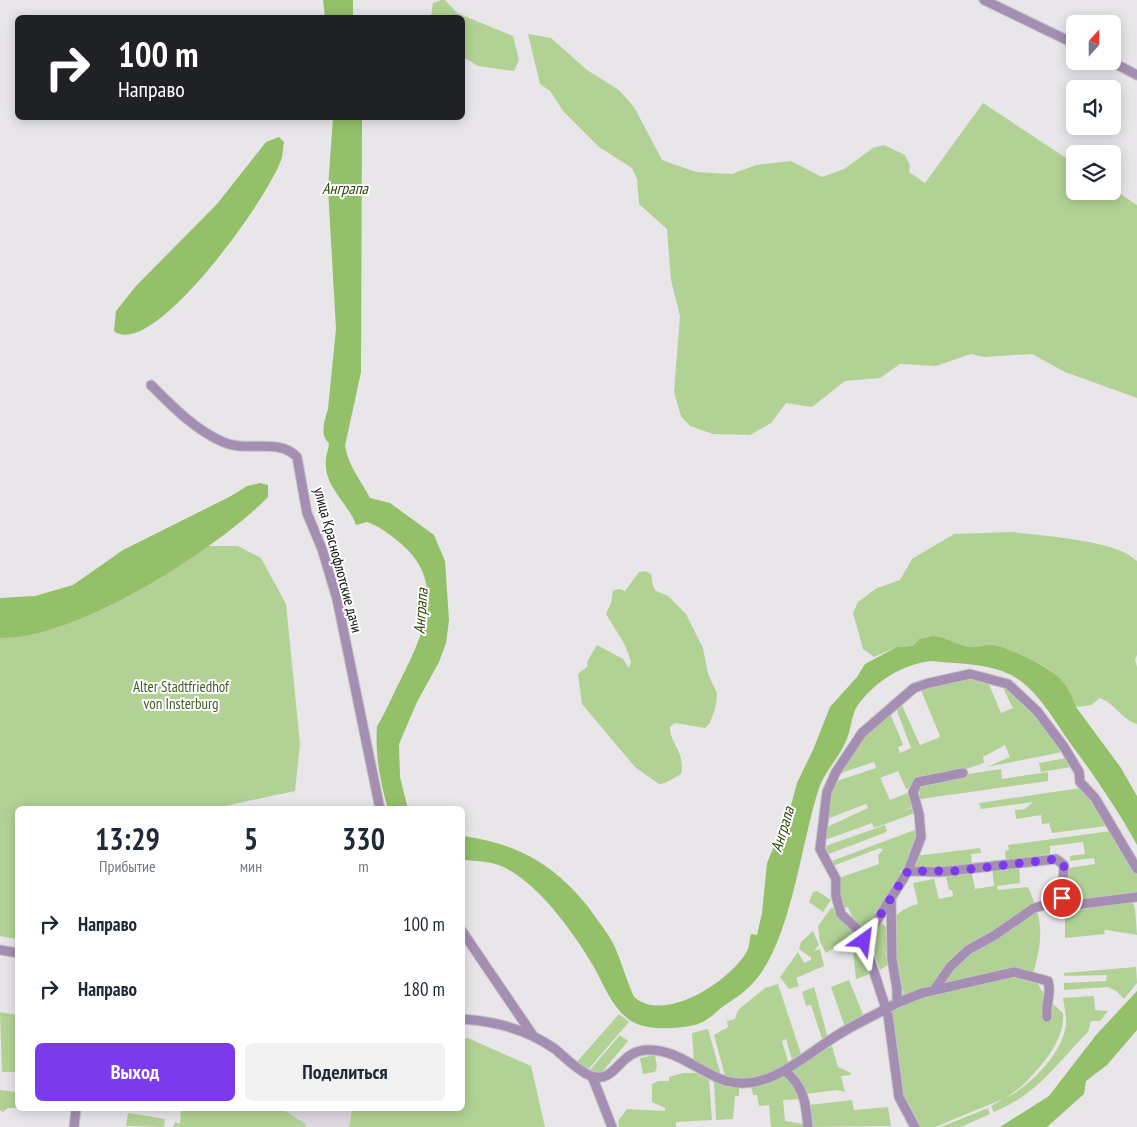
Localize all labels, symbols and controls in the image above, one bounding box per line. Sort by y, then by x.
north arrow [1066,15,1121,70]
map controls [1066,15,1121,200]
text: 100 m [118,31,199,77]
icon: right [35,35,100,100]
text: Направо [118,75,185,103]
button: sound [1066,80,1121,135]
button: layers [1066,145,1121,200]
water label: Анграпа [322,178,370,198]
street label: улица Краснофлотские дачи [310,485,367,635]
water label: Анграпа [408,586,432,635]
park label: Alter Stadtfriedhof von Insterburg [133,677,230,713]
water label: Анграпа [766,803,799,854]
text: 13:29 [95,819,160,858]
text: 5 [244,819,258,858]
text: 330 [342,819,385,858]
text: Прибытие [99,856,156,876]
text: мин [240,856,262,876]
text: m [358,856,369,876]
pin [1041,877,1083,919]
icon: arrive [1048,884,1076,912]
icon: right [35,910,63,938]
text: Направо [78,912,137,936]
text: 100 m [403,912,445,936]
position arrow [837,914,889,966]
icon: right [35,975,63,1003]
text: Направо [78,977,137,1001]
text: 180 m [403,977,445,1001]
button: Выход [35,1043,235,1101]
button: Поделиться [245,1043,445,1101]

